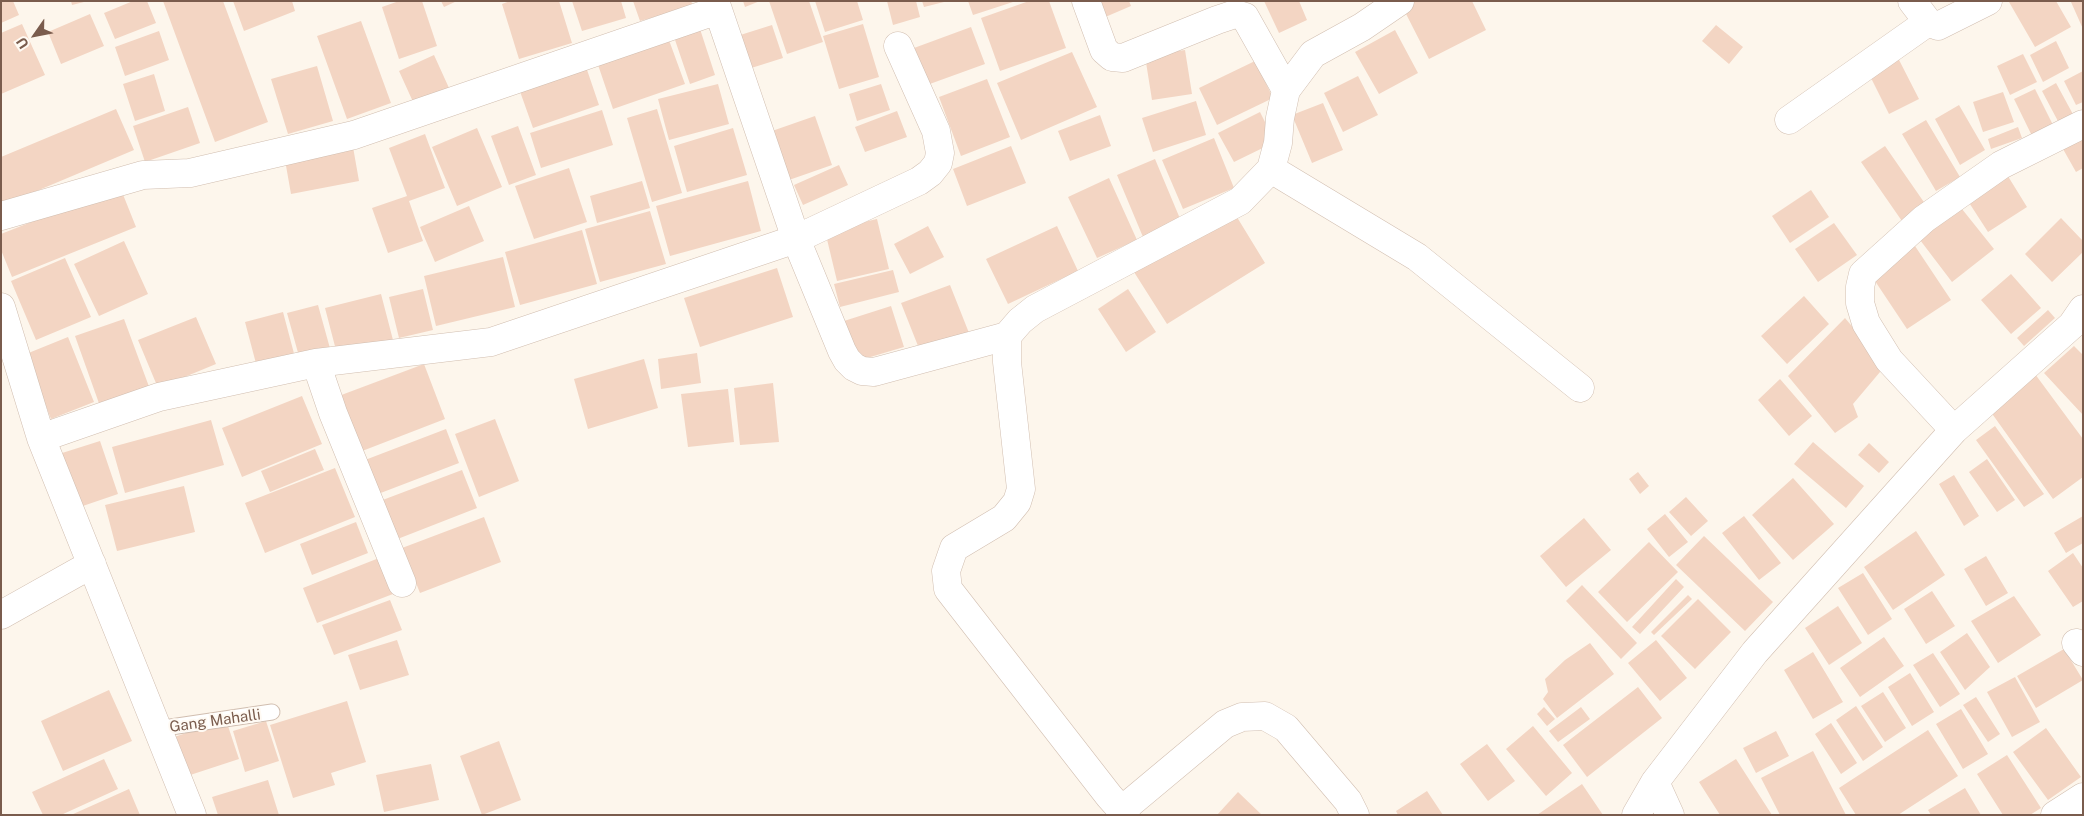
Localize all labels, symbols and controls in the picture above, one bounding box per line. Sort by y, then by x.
north arrow [10,10,60,60]
text: U [13,35,32,52]
street label: Gang Mahalli [168,706,262,736]

